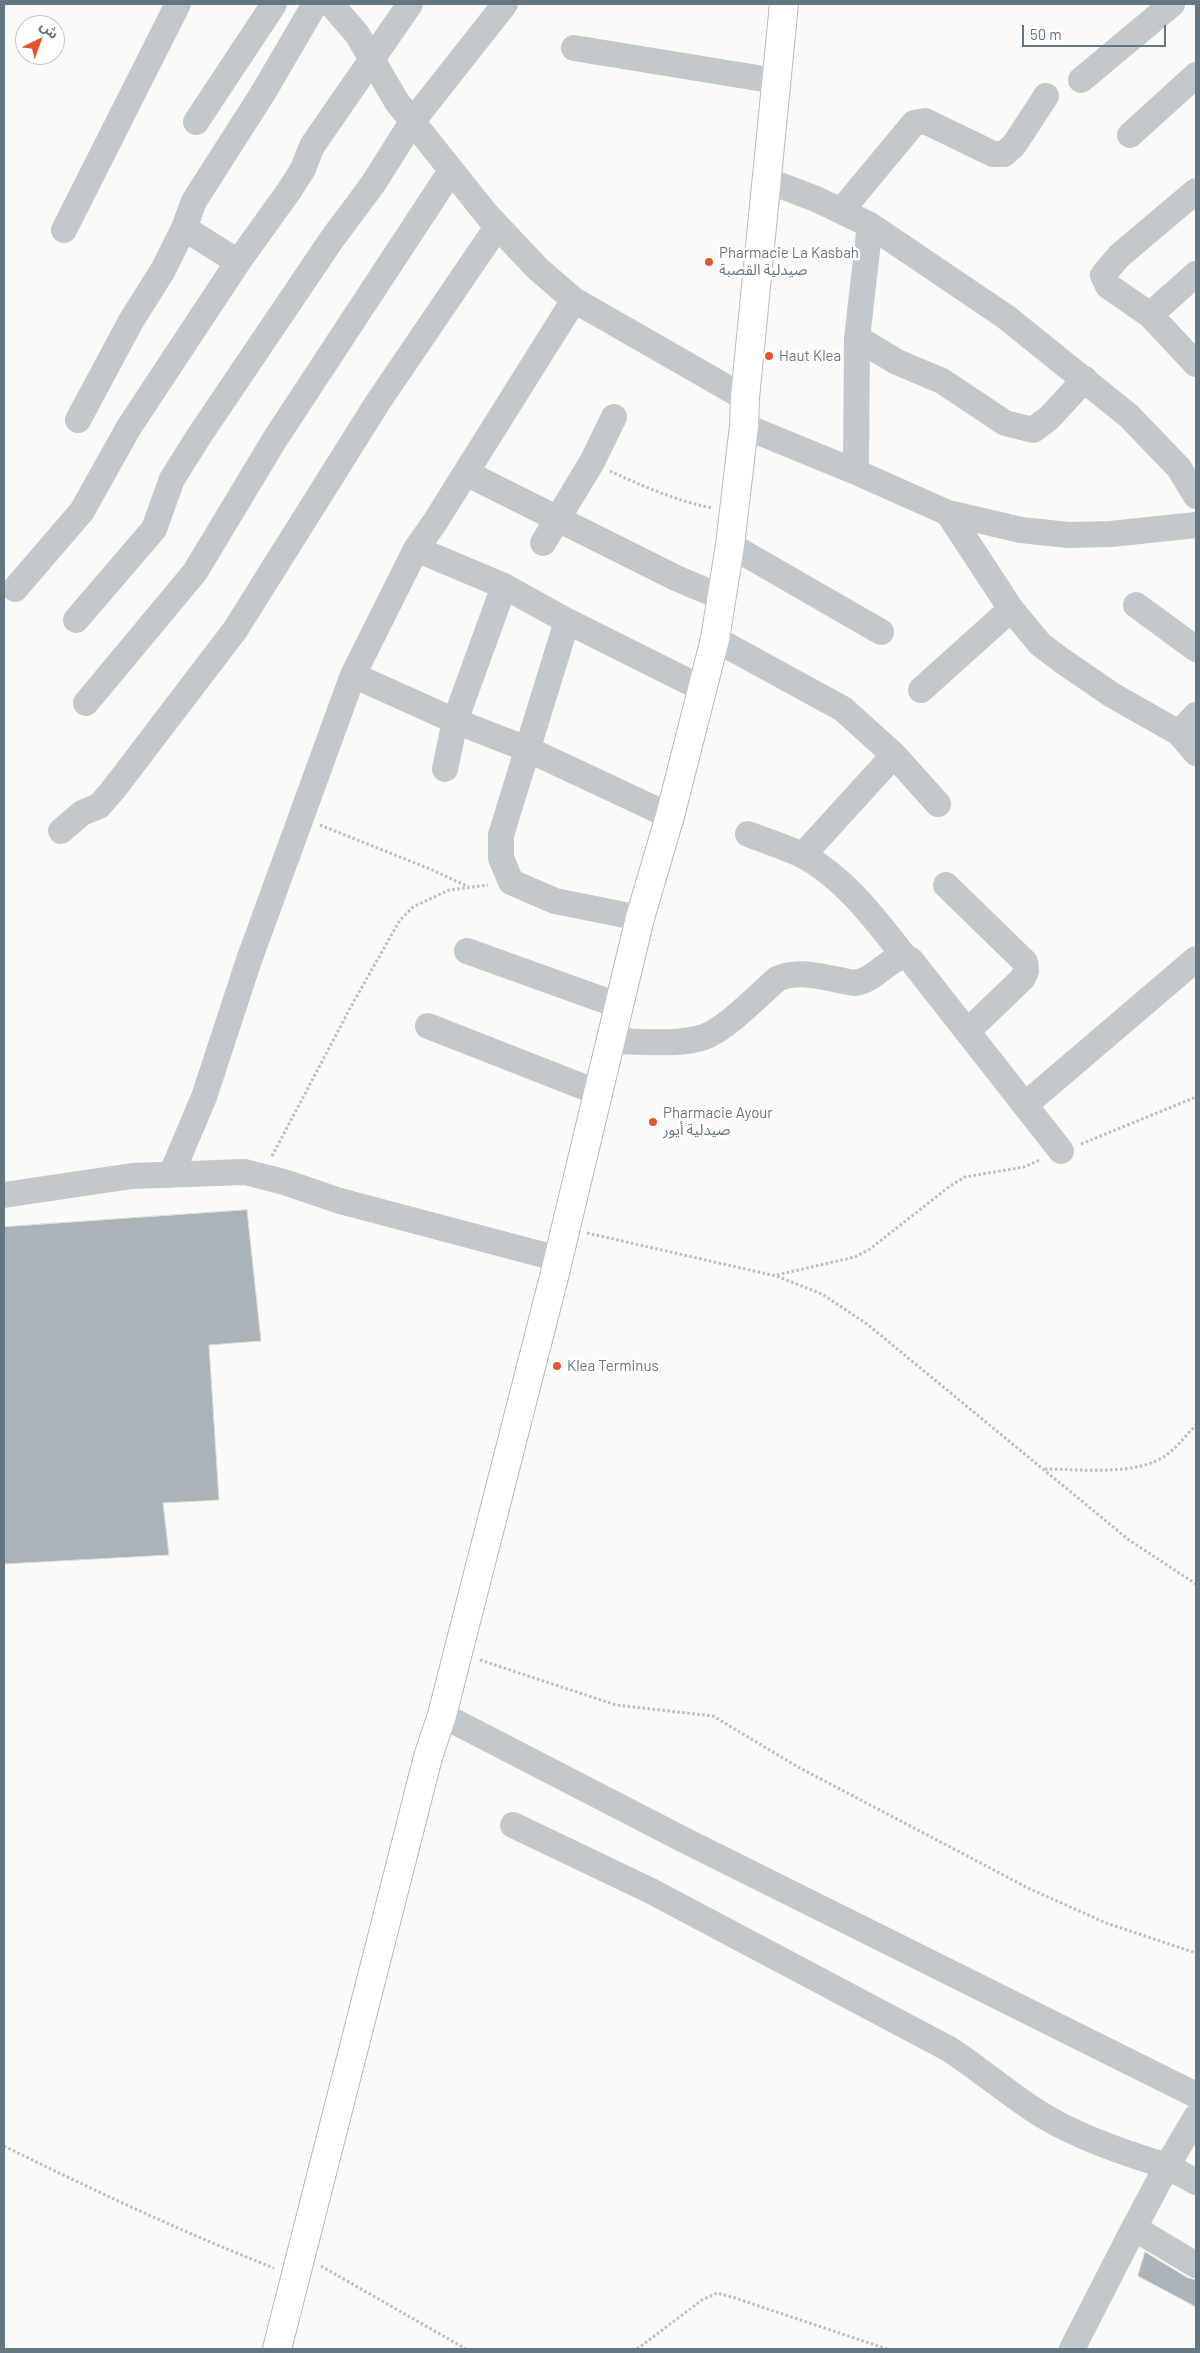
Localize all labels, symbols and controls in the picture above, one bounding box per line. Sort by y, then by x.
north arrow [15,15,65,65]
scale bar [1025,15,1169,47]
text: ش [37,16,63,42]
text: 50 m [1030,25,1062,43]
place label: Pharmacie La Kasbah صيدلية القصبة [719,244,859,279]
marker: Pharmacie La Kasbah صيدلية القصبة [703,256,715,268]
place label: Haut Klea [779,347,841,365]
marker: Haut Klea [763,350,775,362]
place label: Pharmacie Ayour صيدلية أيور [663,1104,773,1139]
marker: Pharmacie Ayour صيدلية أيور [647,1116,659,1128]
place label: Klea Terminus [567,1357,659,1375]
marker: Klea Terminus [551,1360,563,1372]

